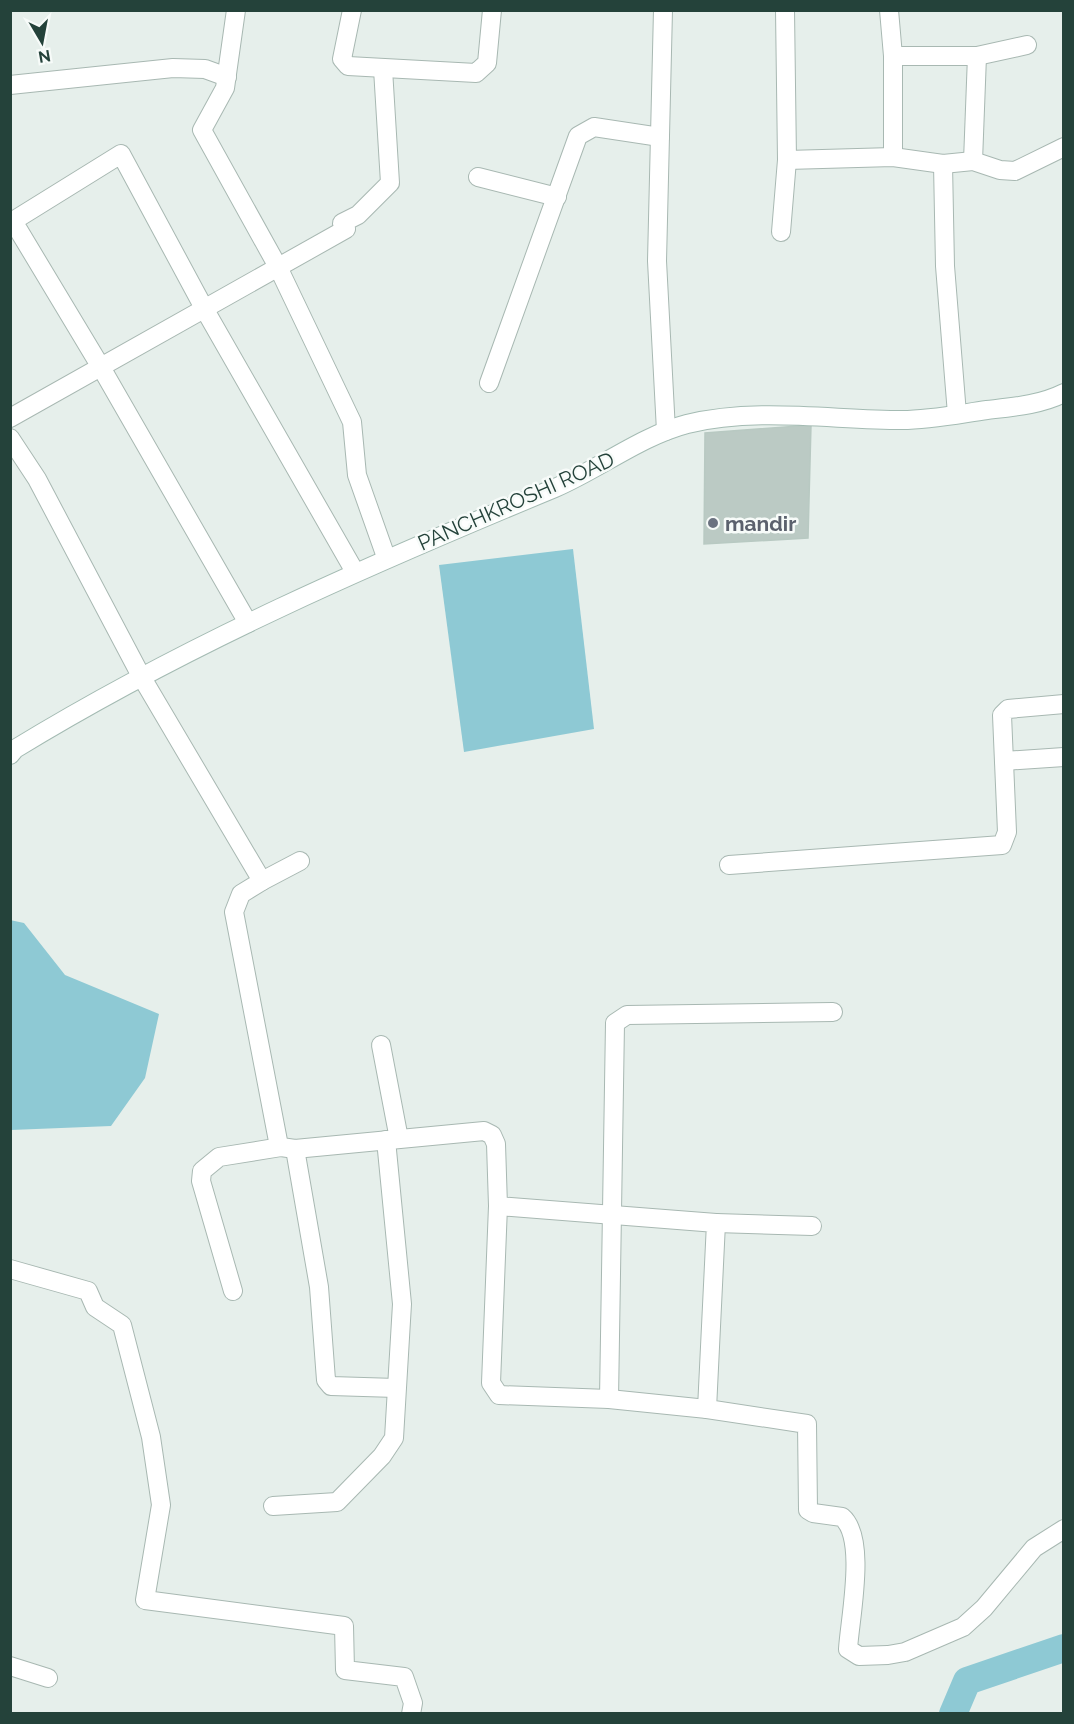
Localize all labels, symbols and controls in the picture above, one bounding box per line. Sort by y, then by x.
north arrow [12,12,72,72]
text: N [37,46,52,67]
street label: PANCHKROSHI ROAD [414,446,618,556]
place label: mandir [725,511,796,536]
marker: mandir [706,516,720,530]

